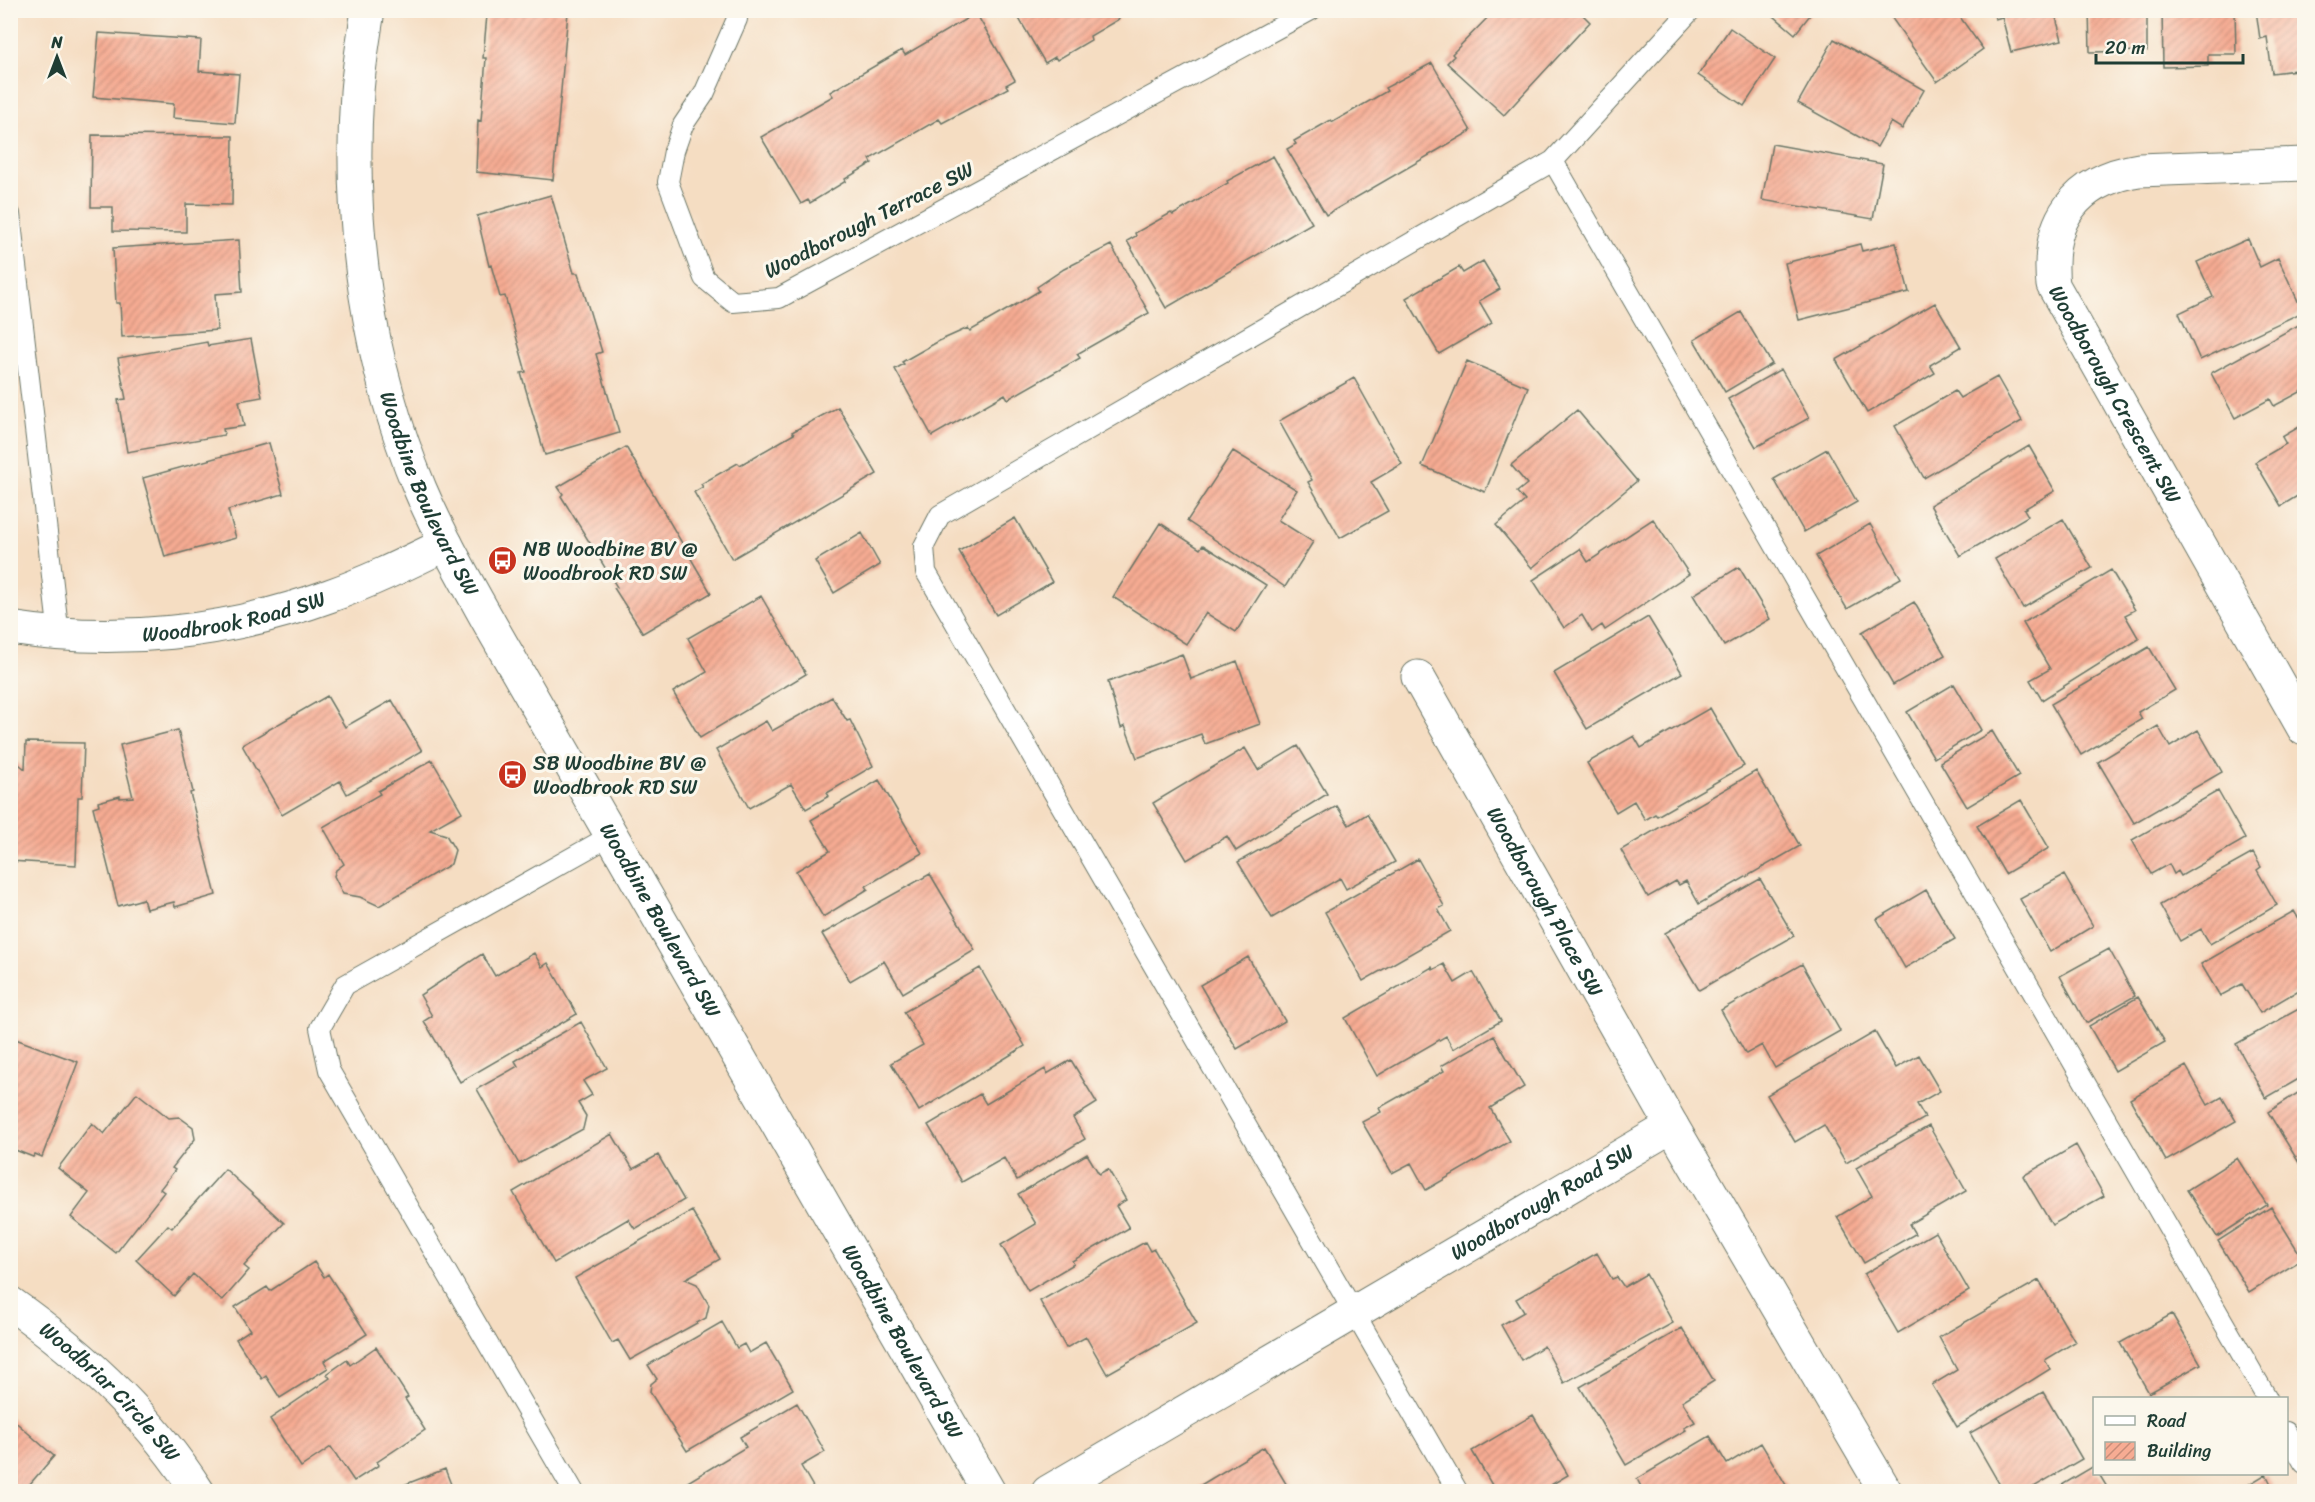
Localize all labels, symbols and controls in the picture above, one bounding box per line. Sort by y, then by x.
north arrow [27,27,87,87]
scale bar [2096,27,2243,65]
text: N [50,28,63,57]
text: 20 m [2105,32,2145,64]
street label: Woodborough Terrace SW [757,150,981,290]
street label: Woodborough Crescent SW [2038,278,2192,512]
street label: Woodbine Boulevard SW [368,387,490,604]
place label: NB Woodbine BV @ Woodbrook RD SW [523,530,698,592]
bus stop icon: NB Woodbine BV @ Woodbrook RD SW [486,545,518,577]
street label: Woodbrook Road SW [141,580,331,654]
place label: SB Woodbine BV @ Woodbrook RD SW [533,744,706,806]
bus stop icon: SB Woodbine BV @ Woodbrook RD SW [496,759,528,791]
street label: Woodborough Place SW [1476,799,1614,1004]
street label: Woodbine Boulevard SW [589,815,732,1026]
street label: Woodborough Road SW [1443,1133,1642,1271]
street label: Woodbine Boulevard SW [831,1237,974,1447]
street label: Woodbriar Circle SW [31,1312,191,1471]
legend [2093,1397,2288,1475]
text: Road [2147,1405,2187,1437]
text: Building [2147,1435,2211,1467]

